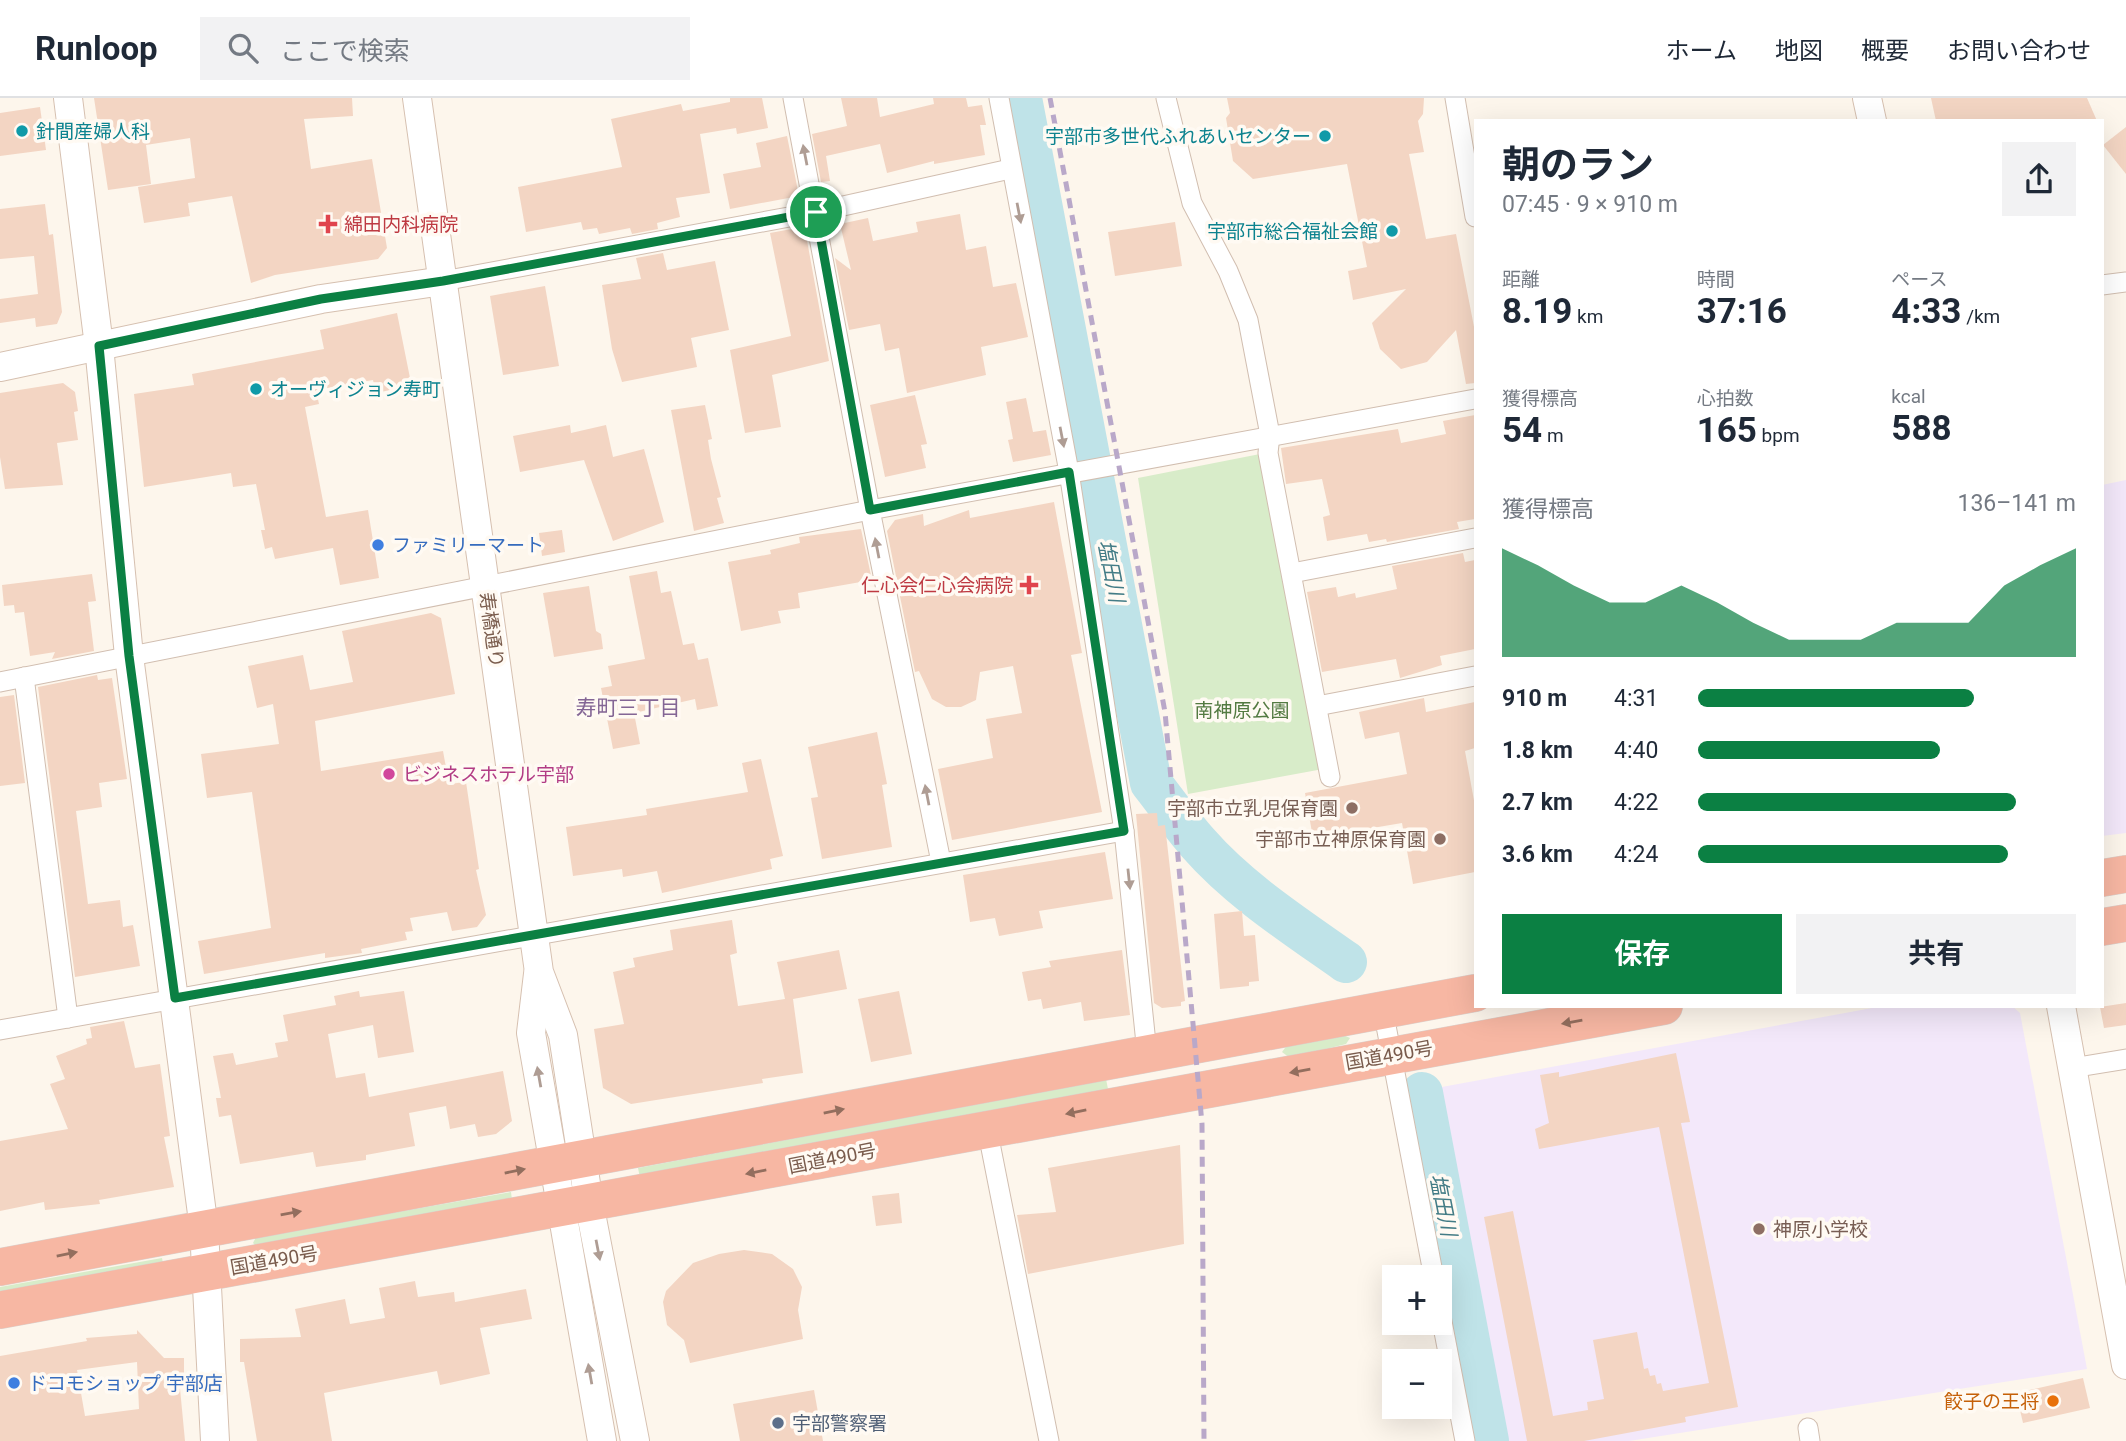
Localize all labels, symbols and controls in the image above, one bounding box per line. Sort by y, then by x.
search box [200,17,690,80]
text: Runloop [35,29,158,68]
icon: search [224,29,262,67]
text: ここで検索 [280,36,410,66]
text: ホーム [1666,37,1737,65]
text: 地図 [1775,37,1823,65]
text: 概要 [1861,37,1909,65]
text: お問い合わせ [1947,37,2091,65]
place label: 針間産婦人科 [36,120,150,143]
marker: 針間産婦人科 [14,123,30,139]
place label: 宇部市多世代ふれあいセンター [1045,125,1311,148]
marker: 宇部市多世代ふれあいセンター [1317,128,1333,144]
button: share [2002,142,2076,216]
text: 朝のラン [1502,143,1654,187]
one-way arrow [799,144,810,166]
pin [786,182,846,242]
text: 07:45 · 9 × 910 m [1502,191,1678,218]
icon: arrive [797,193,835,231]
one-way arrow [1014,202,1025,224]
place label: 綿田内科病院 [344,213,458,236]
marker: 綿田内科病院 [318,214,338,234]
place label: 宇部市総合福祉会館 [1207,220,1378,243]
marker: 宇部市総合福祉会館 [1384,223,1400,239]
text: 距離 [1502,268,1540,291]
text: 時間 [1697,268,1735,291]
text: ペース [1891,268,1947,291]
text: 8.19 [1502,291,1572,332]
text: 37:16 [1697,291,1787,332]
text: 4:33 [1891,291,1961,332]
text: km [1572,305,1603,328]
text: /km [1961,305,2000,328]
place label: オーヴィジョン寿町 [270,378,441,401]
marker: オーヴィジョン寿町 [248,381,264,397]
text: kcal [1891,385,1926,408]
text: 獲得標高 [1502,387,1578,410]
text: 心拍数 [1697,387,1754,410]
text: 588 [1891,408,1952,449]
text: 54 [1502,410,1542,451]
text: 165 [1697,410,1757,451]
text: m [1542,424,1564,447]
text: bpm [1757,424,1800,447]
one-way arrow [1057,426,1068,448]
text: 136–141 m [1957,490,2076,517]
text: 獲得標高 [1502,496,1594,523]
place label: ファミリーマート [392,534,544,557]
marker: ファミリーマート [370,537,386,553]
one-way arrow [872,537,883,559]
water label: 塩田川 [1093,538,1129,606]
place label: 仁心会仁心会病院 [861,574,1013,597]
marker: 仁心会仁心会病院 [1019,575,1039,595]
street label: 寿橋通り [475,591,508,669]
text: 910 m [1502,685,1567,712]
text: 4:31 [1614,685,1658,712]
district label: 寿町三丁目 [576,696,681,720]
park label: 南神原公園 [1194,699,1290,722]
text: 1.8 km [1502,737,1573,764]
text: 4:40 [1614,737,1658,764]
place label: ビジネスホテル宇部 [403,763,574,786]
marker: ビジネスホテル宇部 [381,766,397,782]
one-way arrow [921,784,932,806]
text: 2.7 km [1502,789,1573,816]
text: 4:22 [1614,789,1658,816]
place label: 宇部市立乳児保育園 [1167,797,1338,820]
marker: 宇部市立乳児保育園 [1344,800,1360,816]
place label: 宇部市立神原保育園 [1255,828,1426,851]
marker: 宇部市立神原保育園 [1432,831,1448,847]
text: 3.6 km [1502,841,1573,868]
text: 4:24 [1614,841,1658,868]
one-way arrow [1123,868,1134,890]
button: 保存 [1502,914,1782,994]
button: 共有 [1796,914,2076,994]
one-way arrow [1561,1017,1583,1028]
street label: 国道490号 [1343,1036,1435,1075]
one-way arrow [533,1066,544,1088]
one-way arrow [1289,1066,1311,1077]
one-way arrow [823,1106,845,1117]
one-way arrow [1065,1106,1087,1117]
street label: 国道490号 [786,1139,878,1178]
one-way arrow [504,1166,526,1177]
one-way arrow [745,1167,767,1178]
water label: 塩田川 [1425,1172,1461,1240]
one-way arrow [280,1207,302,1218]
place label: 神原小学校 [1773,1218,1868,1241]
marker: 神原小学校 [1751,1221,1767,1237]
one-way arrow [593,1239,604,1261]
street label: 国道490号 [228,1241,320,1280]
one-way arrow [56,1248,78,1259]
map controls [1382,1265,1452,1419]
button: + [1382,1265,1452,1335]
button: − [1382,1349,1452,1419]
one-way arrow [585,1363,596,1385]
place label: ドコモショップ 宇部店 [28,1372,223,1395]
marker: ドコモショップ 宇部店 [6,1375,22,1391]
place label: 餃子の王将 [1944,1390,2039,1413]
marker: 餃子の王将 [2045,1393,2061,1409]
place label: 宇部警察署 [792,1412,887,1435]
marker: 宇部警察署 [770,1415,786,1431]

